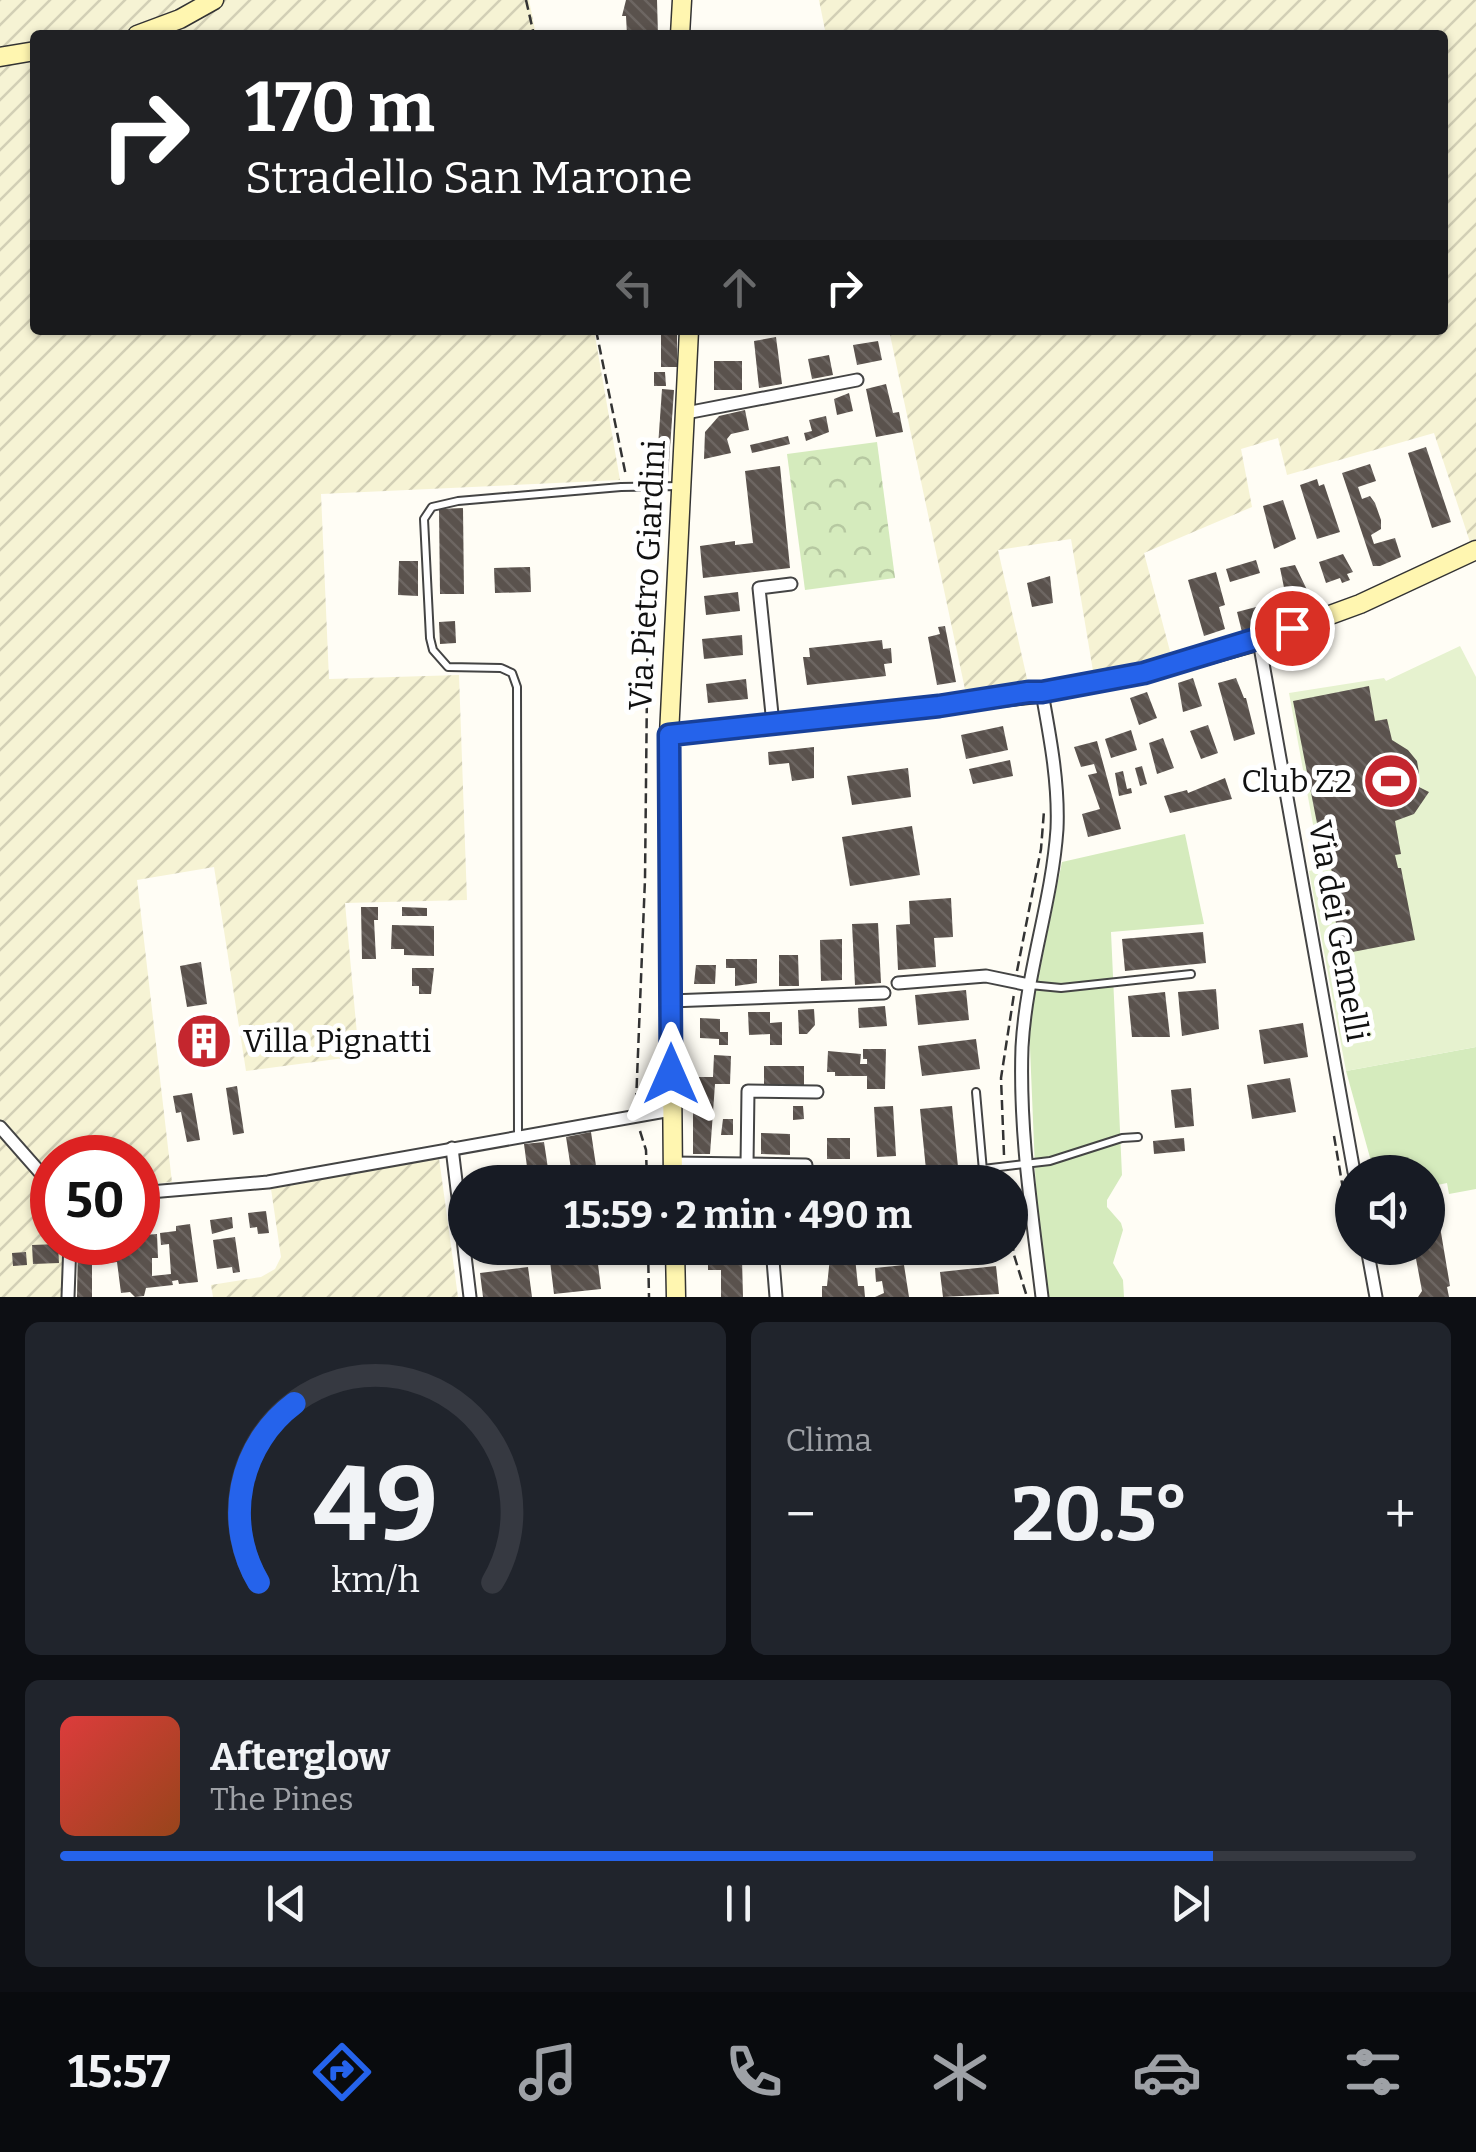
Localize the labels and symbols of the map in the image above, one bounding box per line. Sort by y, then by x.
street label: Via Pietro Giardini [621,439,673,711]
pin [1250,586,1335,671]
sports icon: Club Z2 [1361,751,1421,811]
place label: Club Z2 [1241,762,1352,800]
street label: Via dei Gemelli [1301,818,1377,1044]
building icon: Villa Pignatti [174,1011,234,1071]
place label: Villa Pignatti [243,1022,431,1060]
position arrow [619,1022,723,1126]
speed limit sign: 50 [30,1135,160,1265]

